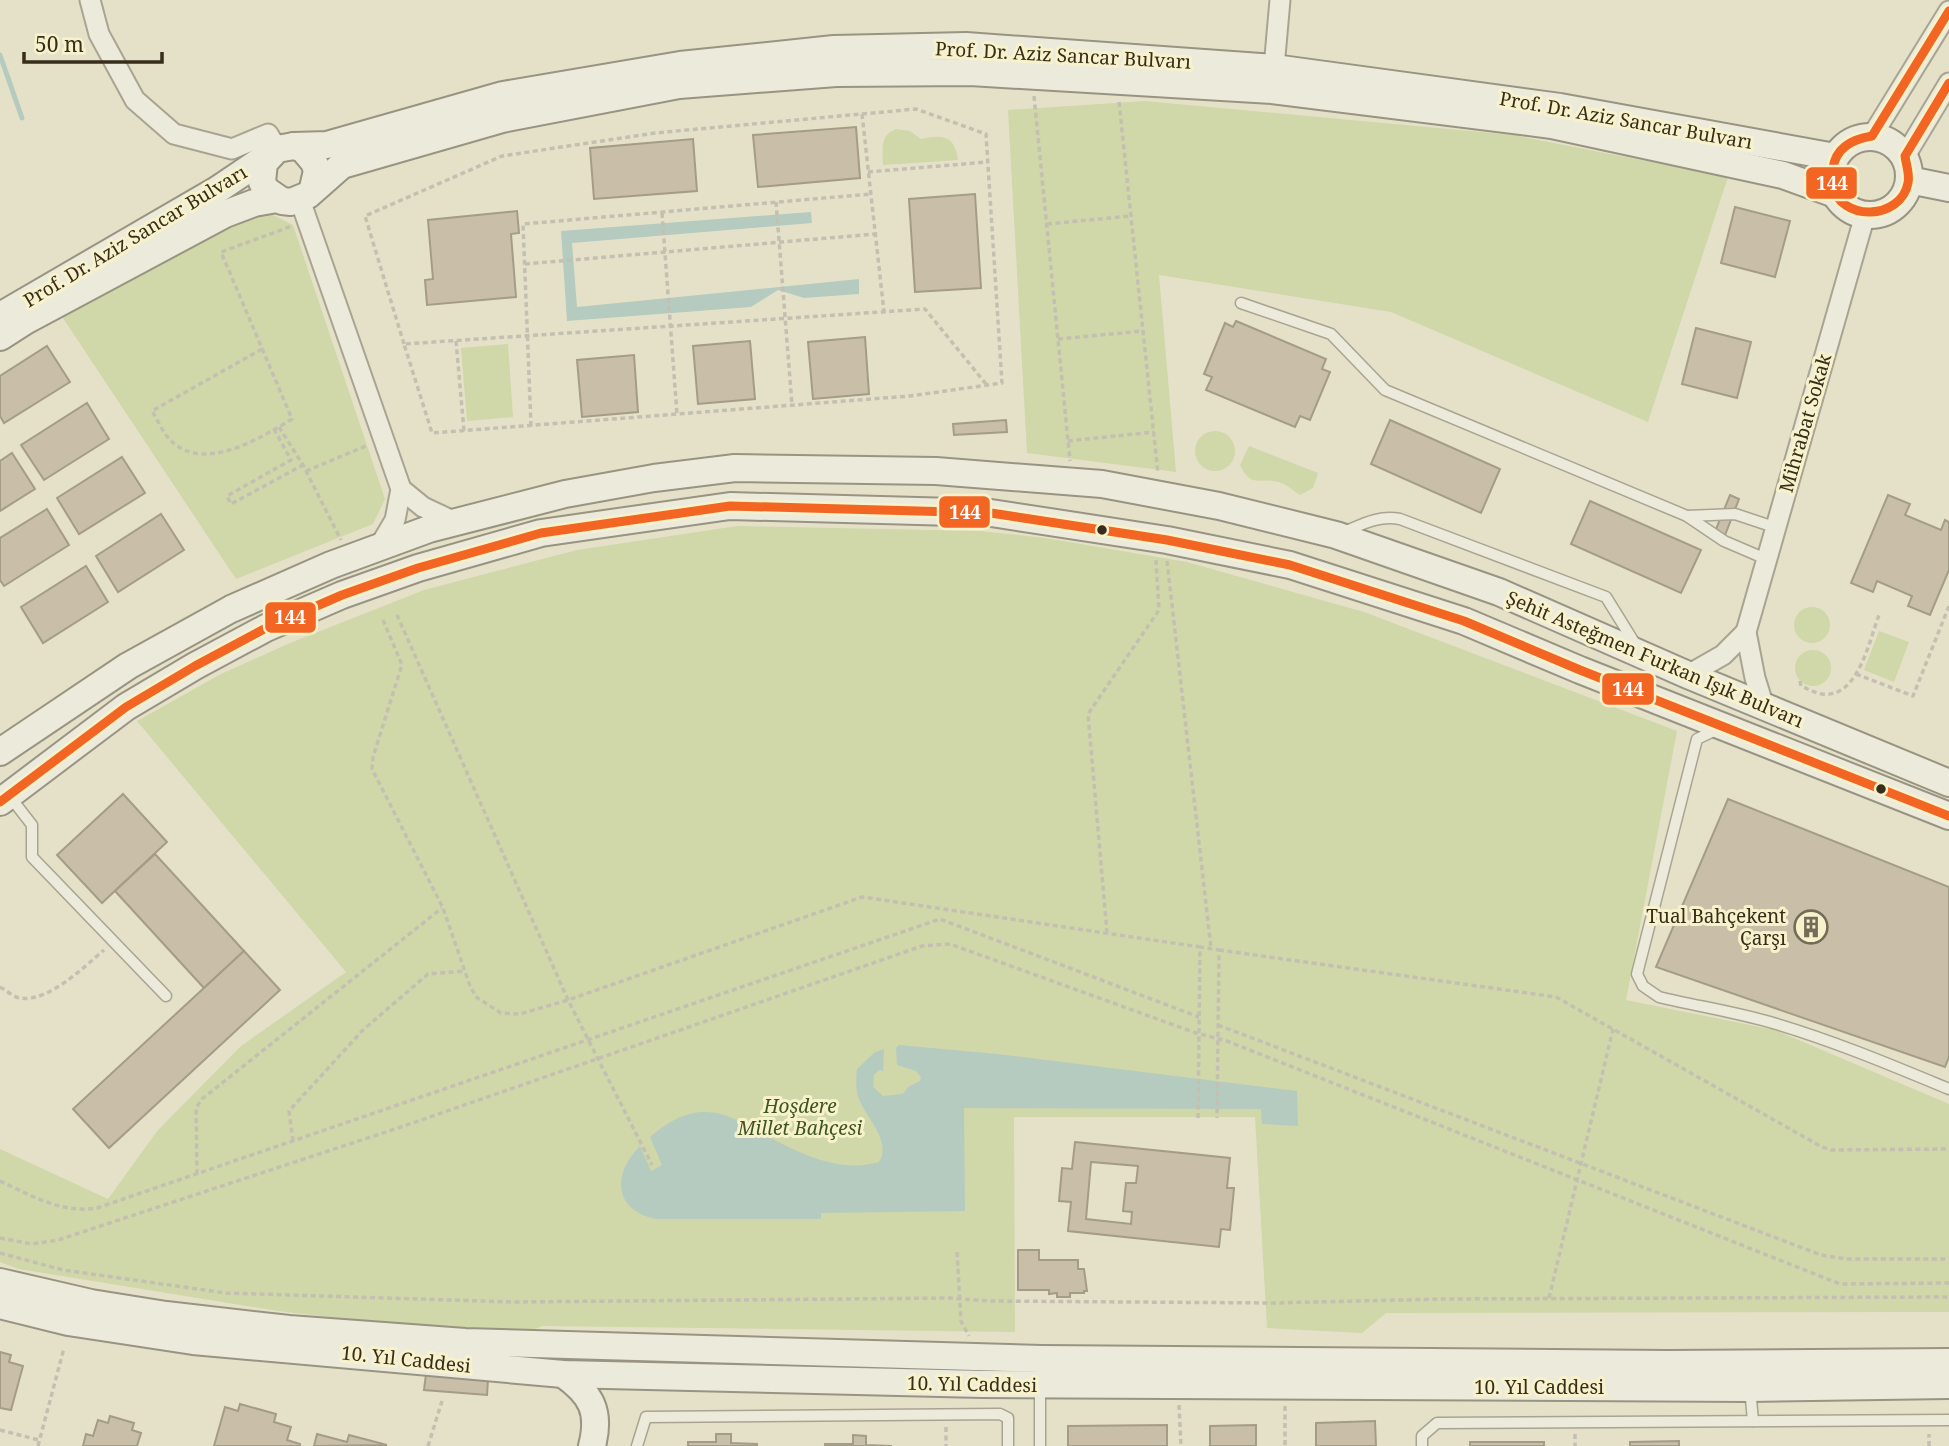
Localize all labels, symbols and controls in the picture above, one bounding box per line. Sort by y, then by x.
scale bar [24,21,163,65]
text: 50 m [35,30,84,58]
street label: Prof. Dr. Aziz Sancar Bulvarı [934,35,1192,75]
street label: Prof. Dr. Aziz Sancar Bulvarı [1498,85,1754,155]
street label: Prof. Dr. Aziz Sancar Bulvarı [18,159,252,313]
line badge: 144 [1805,166,1858,200]
text: 144 [1816,170,1848,196]
street label: Mihrabat Sokak [1773,350,1838,496]
line badge: 144 [938,495,991,529]
text: 144 [949,499,981,525]
unlabelled marker [1095,523,1109,537]
street label: Şehit Asteğmen Furkan Işık Bulvarı [1502,584,1808,734]
line badge: 144 [264,601,317,634]
text: 144 [274,604,306,630]
line badge: 144 [1601,672,1655,706]
text: 144 [1612,676,1644,702]
unlabelled marker [1874,782,1888,796]
place label: Tual Bahçekent Çarşı [1646,903,1786,951]
building icon: Tual Bahçekent Çarşı [1792,908,1830,946]
park label: Hoşdere Millet Bahçesi [737,1093,862,1141]
street label: 10. Yıl Caddesi [340,1339,472,1379]
street label: 10. Yıl Caddesi [907,1370,1037,1398]
street label: 10. Yıl Caddesi [1474,1374,1604,1400]

